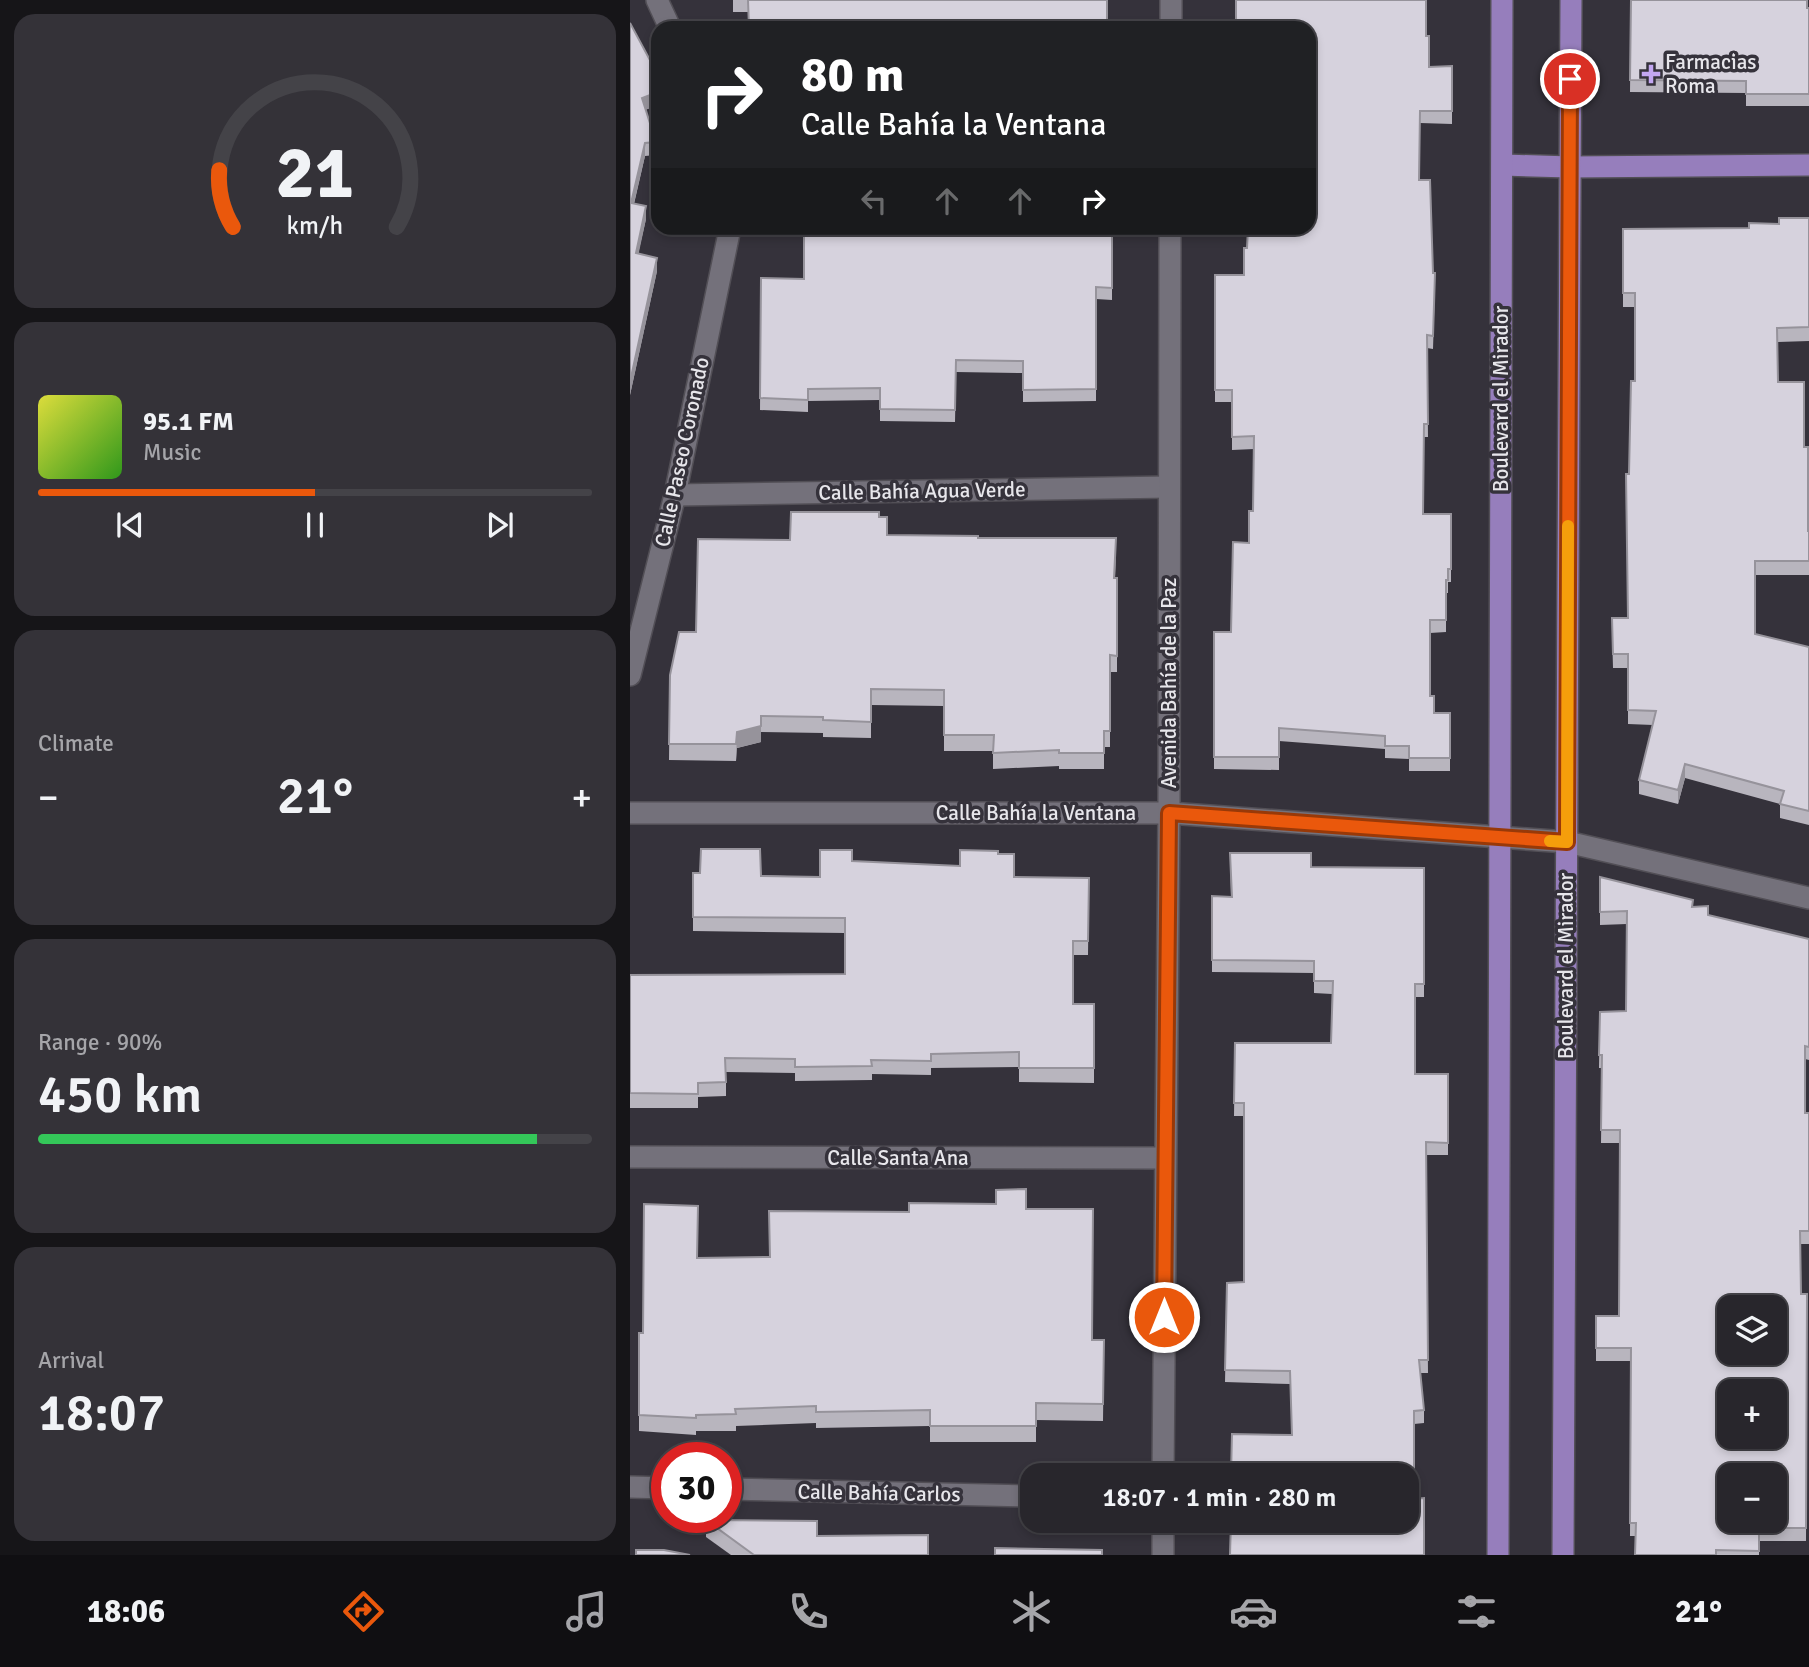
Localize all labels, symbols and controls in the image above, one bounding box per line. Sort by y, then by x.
text: 80 m [801,45,904,105]
icon: right [686,49,777,140]
pin [1540,49,1600,109]
place label: Farmacias Roma [1665,49,1757,99]
icon: arrive [1551,60,1589,98]
marker: Farmacias Roma [1643,66,1659,82]
text: Calle Bahía la Ventana [801,105,1107,144]
text: 21 [276,129,354,218]
icon: left [855,182,893,220]
icon: ahead [928,182,966,220]
icon: ahead [1001,182,1039,220]
icon: right [1074,182,1112,220]
text: km/h [287,210,343,241]
street label: Boulevard el Mirador [1488,305,1514,492]
street label: Calle Paseo Coronado [649,355,715,549]
text: 95.1 FM [143,406,234,438]
text: Music [143,438,201,467]
street label: Calle Bahía Agua Verde [818,476,1026,506]
icon: previous [111,506,149,544]
icon: pause [296,506,334,544]
icon: next [481,506,519,544]
street label: Avenida Bahía de la Paz [1156,578,1182,788]
text: Climate [38,729,114,758]
text: 21° [277,764,353,828]
text: − [38,774,59,821]
text: + [571,774,592,821]
street label: Calle Bahía la Ventana [936,800,1136,826]
street label: Boulevard el Mirador [1553,872,1579,1059]
text: Range · 90% [38,1028,162,1057]
text: 450 km [38,1063,202,1127]
street label: Calle Santa Ana [827,1145,969,1171]
position arrow [1127,1280,1201,1354]
map controls [1717,1295,1787,1533]
button: layers [1717,1295,1787,1365]
text: Arrival [38,1346,104,1375]
button: + [1717,1379,1787,1449]
text: 18:07 [38,1381,165,1445]
speed limit sign: 30 [651,1442,742,1533]
button: − [1717,1463,1787,1533]
street label: Calle Bahía Carlos [797,1479,961,1507]
text: 18:07 · 1 min · 280 m [1103,1482,1336,1514]
icon: directions [339,1587,388,1636]
icon: music [562,1587,611,1636]
icon: phone [784,1587,833,1636]
icon: climate [1007,1587,1056,1636]
icon: car [1229,1587,1278,1636]
icon: filters [1452,1587,1501,1636]
text: 18:06 [87,1592,165,1631]
text: 21° [1675,1592,1722,1631]

